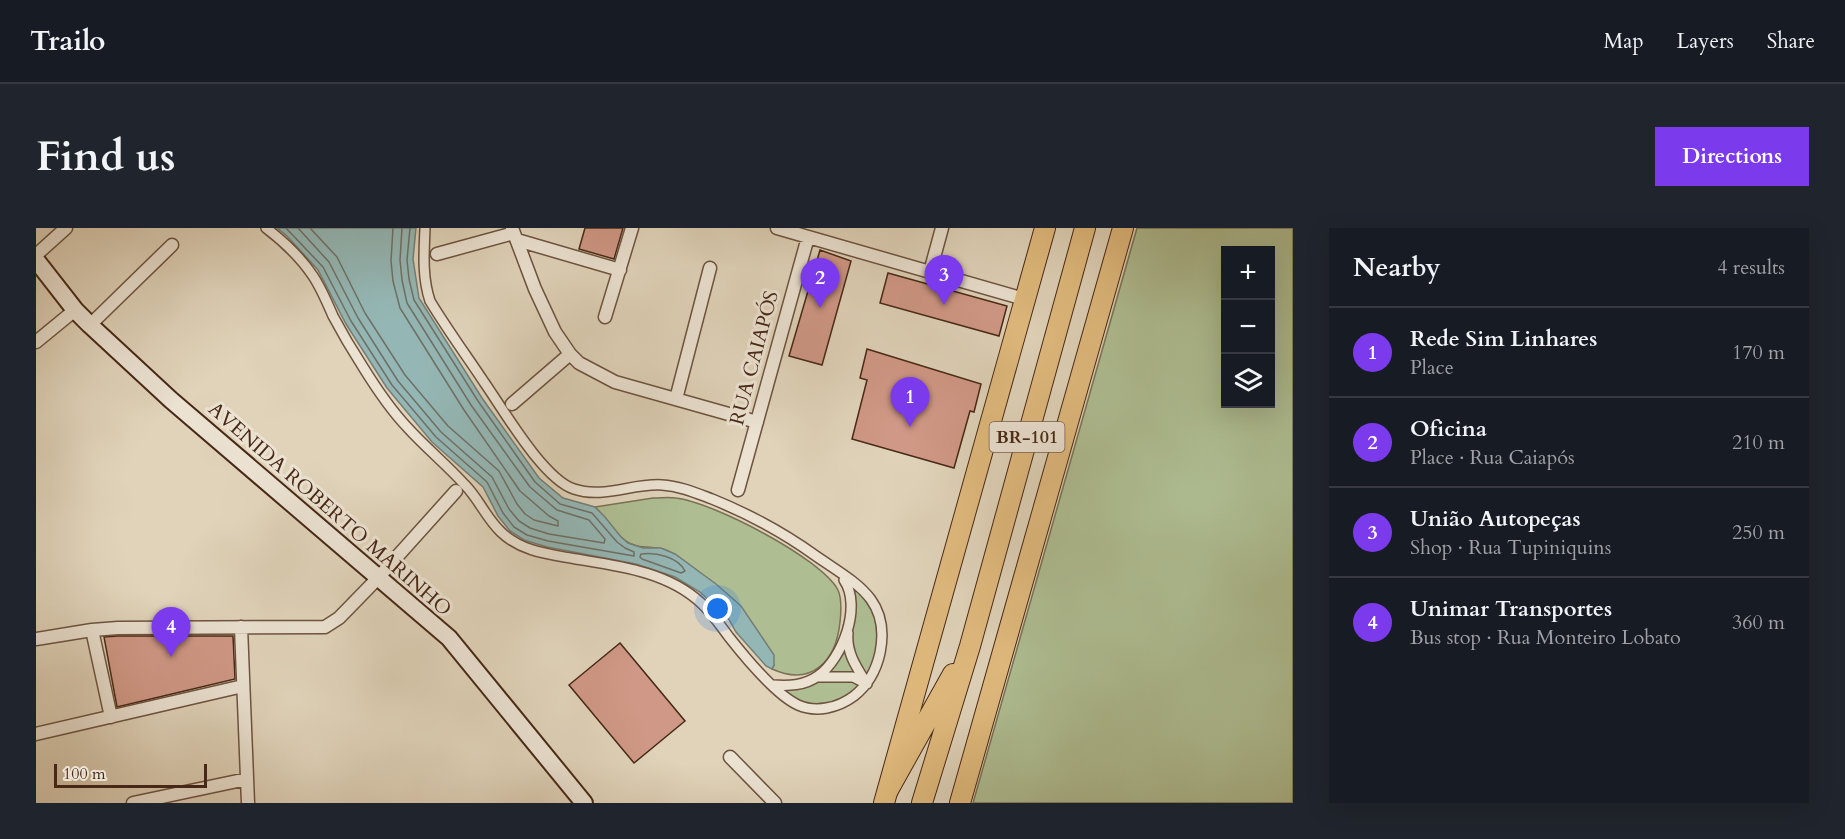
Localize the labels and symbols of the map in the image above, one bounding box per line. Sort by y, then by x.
pin: 3 [924,256,964,305]
pin: 2 [800,259,840,308]
street label: RUA CAIAPÓS [723,288,785,428]
pin: 1 [890,378,930,427]
street label: AVENIDA ROBERTO MARINHO [203,396,457,622]
road number: BR-101 [990,422,1064,452]
your location [703,594,732,623]
pin: 4 [152,608,190,657]
scale bar [54,761,207,788]

